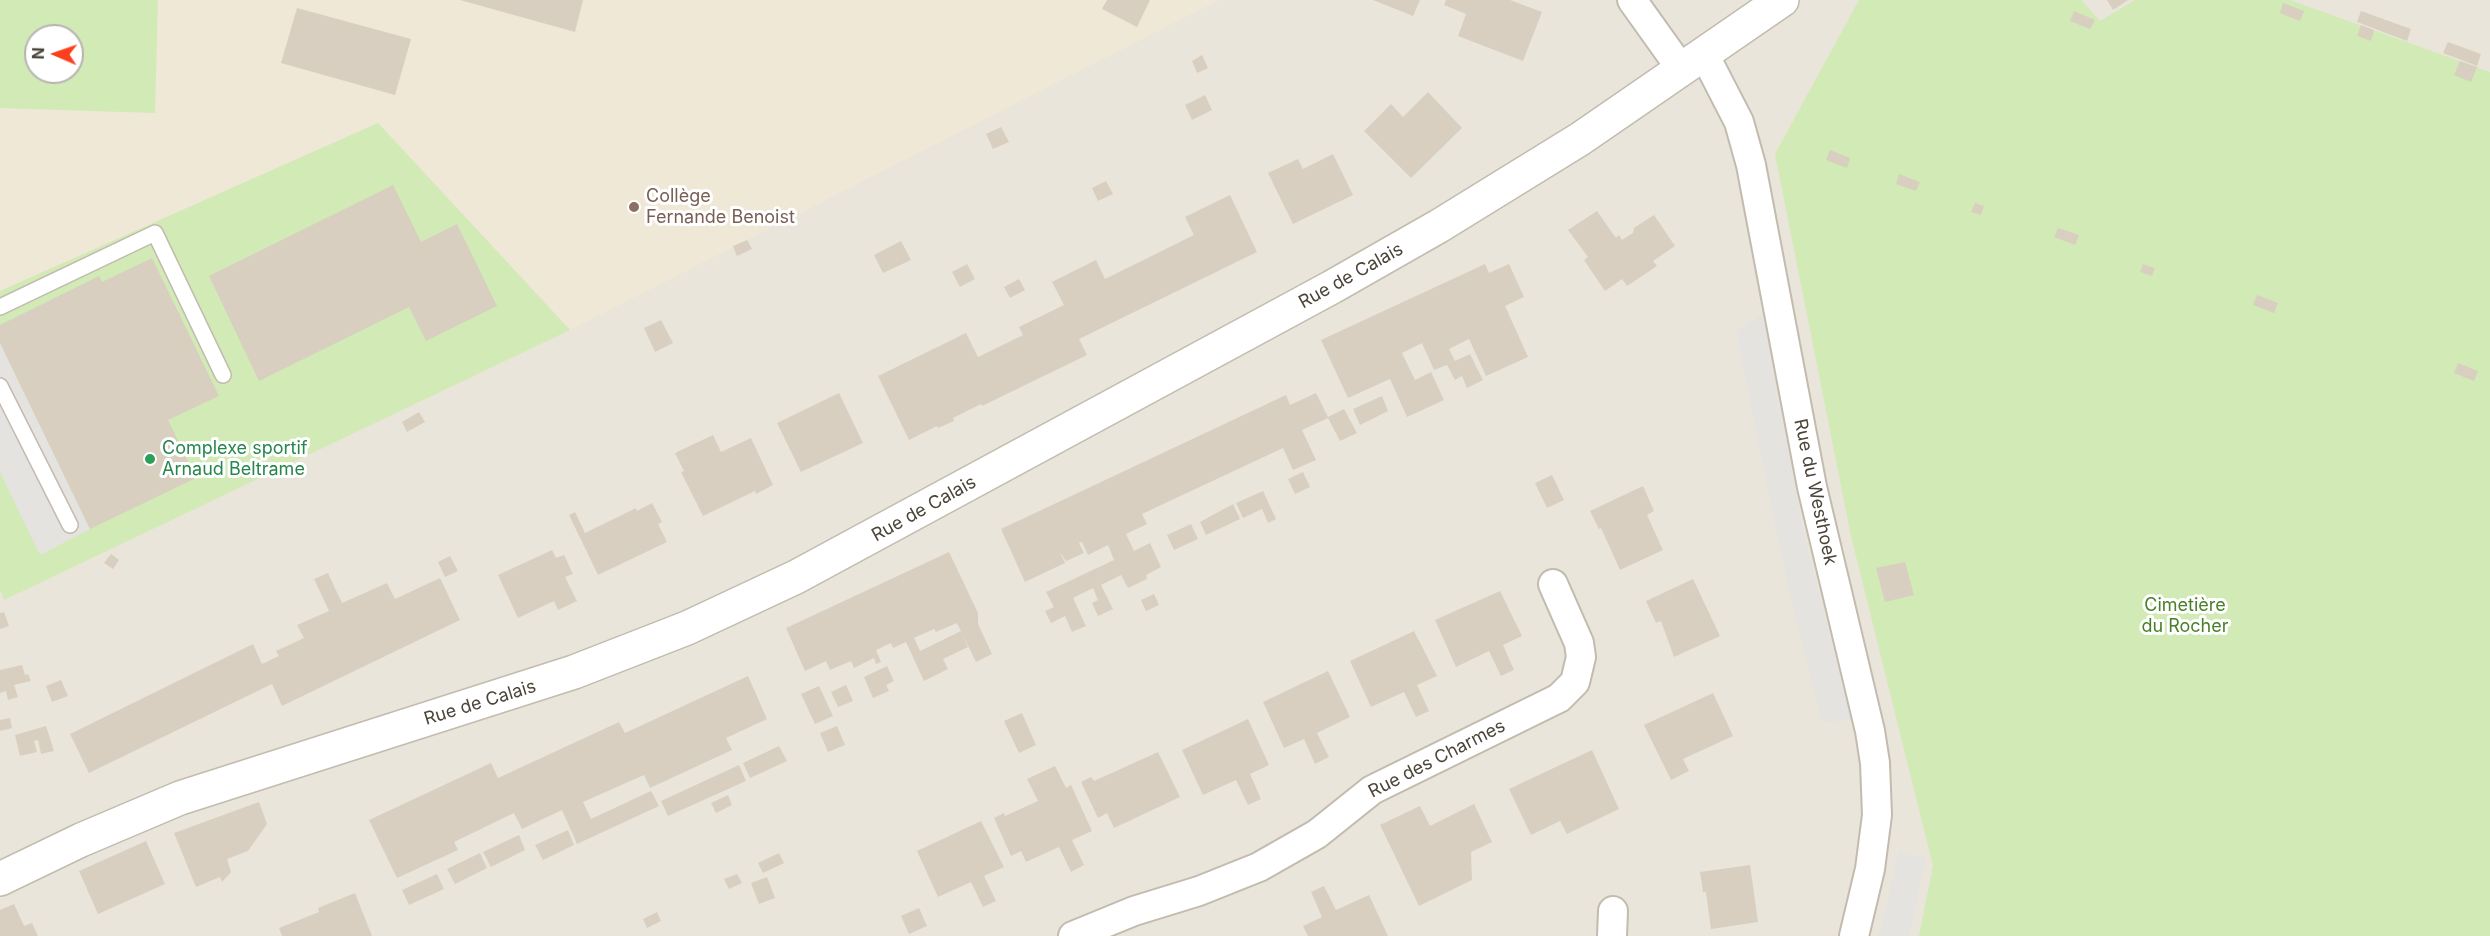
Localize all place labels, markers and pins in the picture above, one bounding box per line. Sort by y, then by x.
place label: Collège Fernande Benoist [646,186,795,228]
marker: Collège Fernande Benoist [627,200,641,214]
place label: Complexe sportif Arnaud Beltrame [162,438,307,480]
marker: Complexe sportif Arnaud Beltrame [143,452,157,466]

